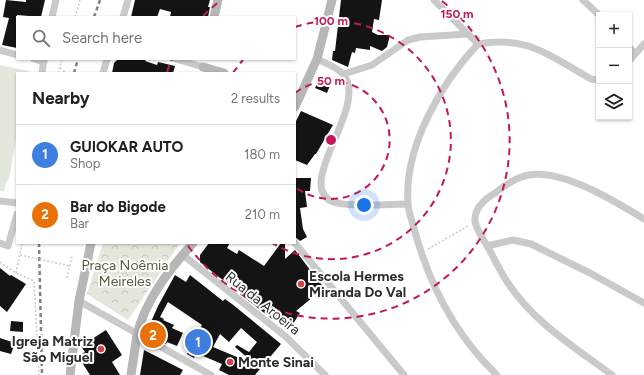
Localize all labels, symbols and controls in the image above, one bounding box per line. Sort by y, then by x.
text: 150 m [440,7,474,21]
map controls [596,12,632,120]
button: + [596,12,632,48]
text: 100 m [314,14,348,28]
search box [16,16,296,60]
icon: search [30,27,52,49]
text: Search here [62,29,142,47]
button: − [596,48,632,84]
text: 50 m [317,74,345,88]
button: layers [596,84,632,120]
text: Nearby [32,88,90,108]
text: 2 results [231,91,280,106]
centre of rings [324,133,338,147]
text: GUIOKAR AUTO [70,138,183,156]
text: 1 [42,147,48,162]
text: 180 m [244,147,280,162]
text: Shop [70,156,100,171]
your location [354,195,374,215]
text: Bar do Bigode [70,198,166,216]
text: 2 [41,207,49,222]
text: 210 m [245,207,280,222]
text: Bar [70,216,89,231]
park label: Praça Noêmia Meireles [81,257,169,290]
street label: Rua da Aroeira [222,268,303,339]
place label: Escola Hermes Miranda Do Val [309,268,406,301]
marker: Escola Hermes Miranda Do Val [296,279,306,289]
pin: 2 [140,320,166,350]
pin: 1 [185,327,211,357]
place label: Igreja Matriz São Miguel [12,333,93,366]
marker: Igreja Matriz São Miguel [96,344,106,354]
place label: Monte Sinai [238,354,314,371]
marker: Monte Sinai [225,357,235,367]

